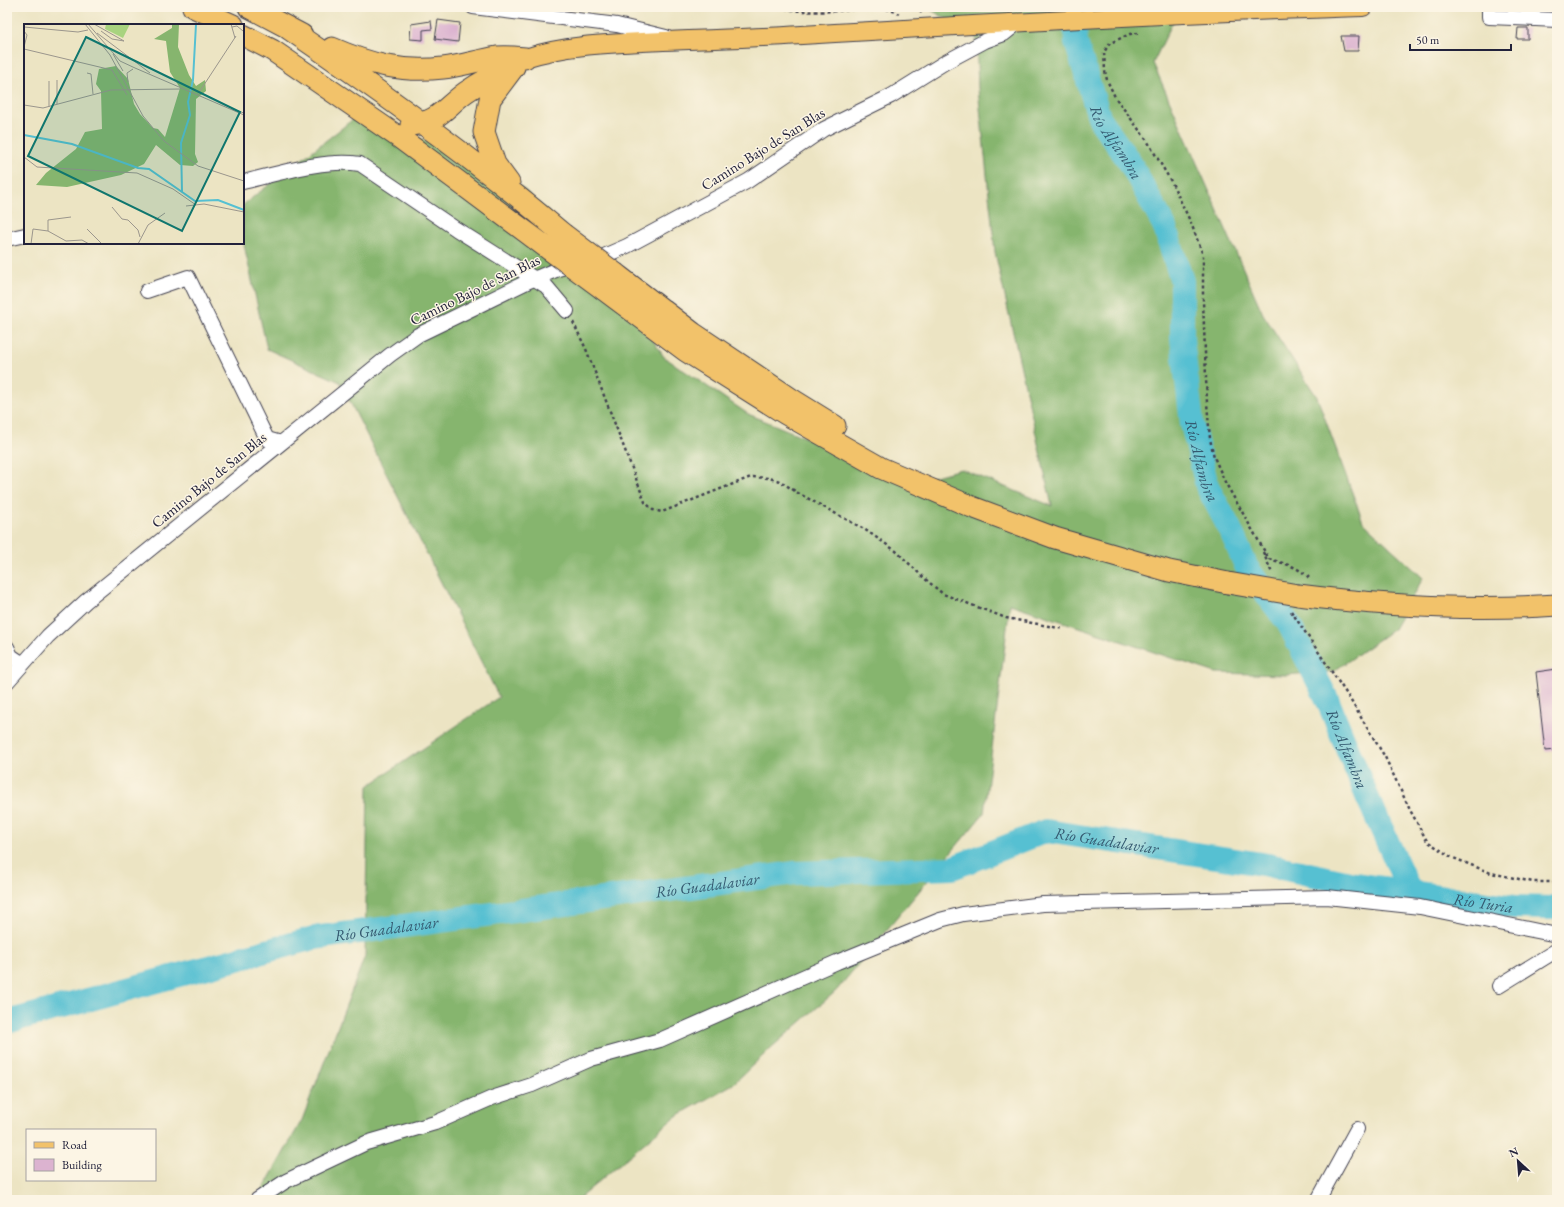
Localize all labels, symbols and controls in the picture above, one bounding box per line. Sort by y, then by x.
inset map [24,24,244,244]
scale bar [1410,26,1511,52]
text: 50 m [1416,32,1440,48]
street label: Camino Bajo de San Blas [697,103,828,194]
water label: Río Alfambra [1085,103,1147,183]
street label: Camino Bajo de San Blas [407,250,543,329]
water label: Río Alfambra [1180,417,1223,506]
street label: Camino Bajo de San Blas [147,427,270,532]
water label: Río Alfambra [1321,706,1373,792]
water label: Río Guadalaviar [1053,822,1161,859]
water label: Río Guadalaviar [654,868,761,903]
water label: Río Turia [1452,888,1515,918]
water label: Río Guadalaviar [333,911,440,946]
legend [26,1129,156,1181]
text: Road [62,1137,88,1153]
north arrow [1498,1141,1538,1181]
text: N [1507,1144,1521,1160]
text: Building [62,1157,103,1173]

